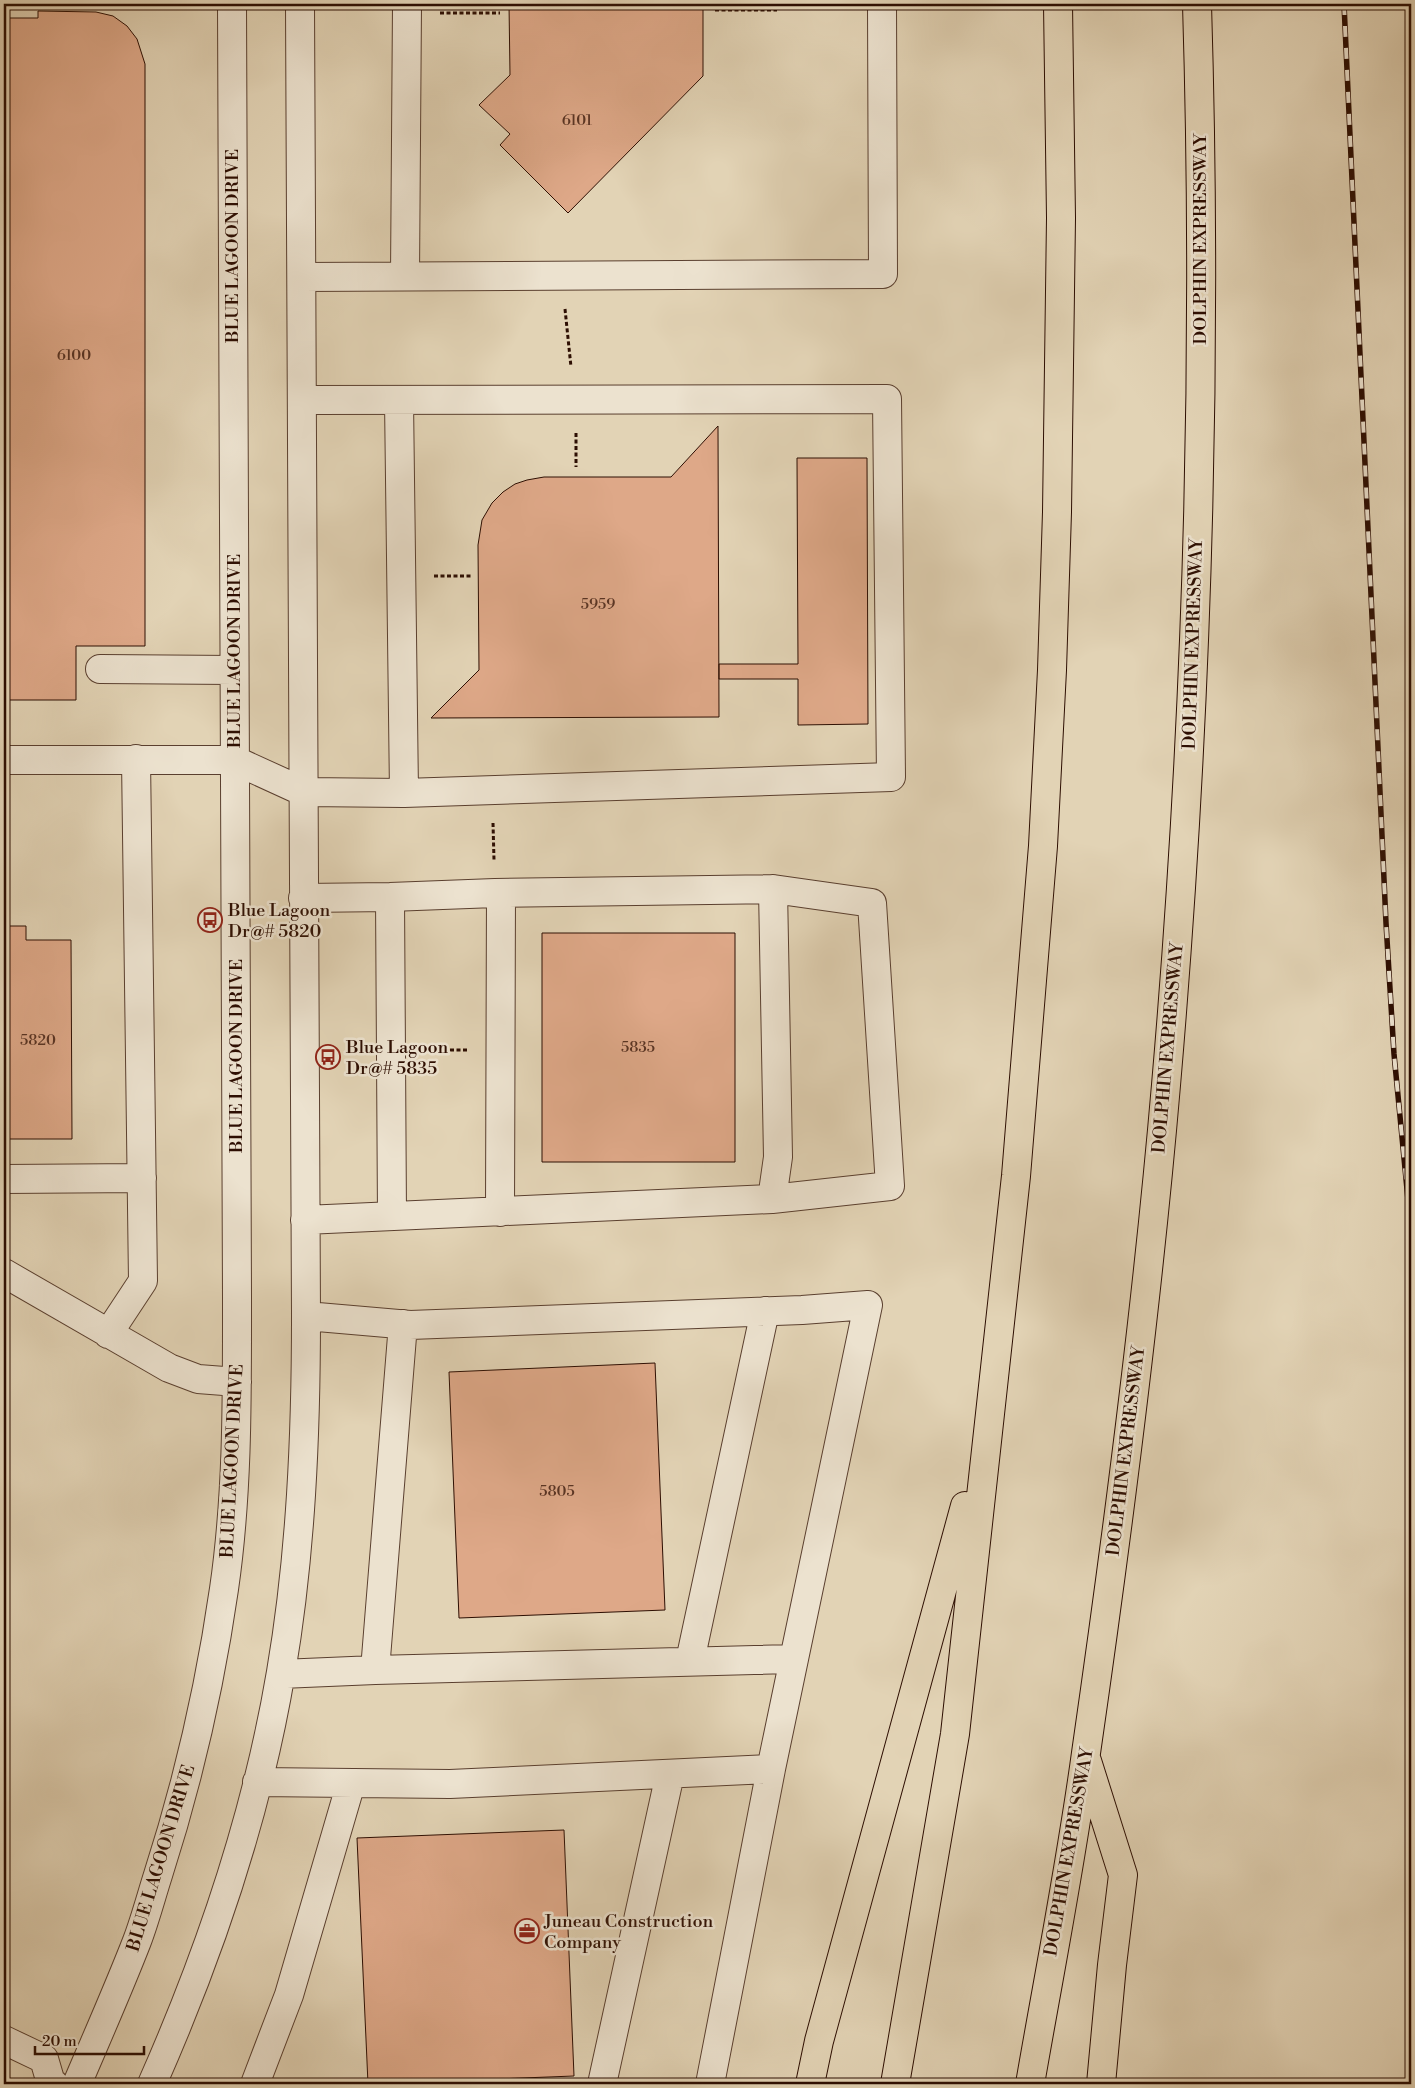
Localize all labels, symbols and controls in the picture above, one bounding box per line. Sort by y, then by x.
house number: 6101 [562,111,593,130]
street label: DOLPHIN EXPRESSWAY [1189,132,1212,345]
street label: BLUE LAGOON DRIVE [221,149,244,344]
house number: 6100 [57,346,91,365]
street label: DOLPHIN EXPRESSWAY [1178,537,1208,750]
street label: BLUE LAGOON DRIVE [223,554,246,749]
house number: 5959 [581,595,615,614]
place label: Blue Lagoon Dr@# 5820 [227,899,331,943]
bus stop icon: Blue Lagoon Dr@# 5820 [197,907,223,933]
street label: DOLPHIN EXPRESSWAY [1147,941,1189,1154]
street label: BLUE LAGOON DRIVE [225,959,248,1154]
house number: 5820 [20,1031,56,1050]
place label: Blue Lagoon Dr@# 5835 [345,1036,449,1080]
house number: 5835 [621,1038,655,1057]
bus stop icon: Blue Lagoon Dr@# 5835 [315,1044,341,1070]
street label: DOLPHIN EXPRESSWAY [1102,1344,1150,1557]
street label: BLUE LAGOON DRIVE [215,1363,249,1560]
house number: 5805 [539,1482,575,1501]
street label: DOLPHIN EXPRESSWAY [1039,1745,1099,1958]
street label: BLUE LAGOON DRIVE [121,1762,200,1955]
place label: Juneau Construction Company [543,1910,714,1954]
office icon: Juneau Construction Company [514,1918,540,1944]
scale bar [35,2023,144,2055]
text: 20 m [42,2032,77,2051]

